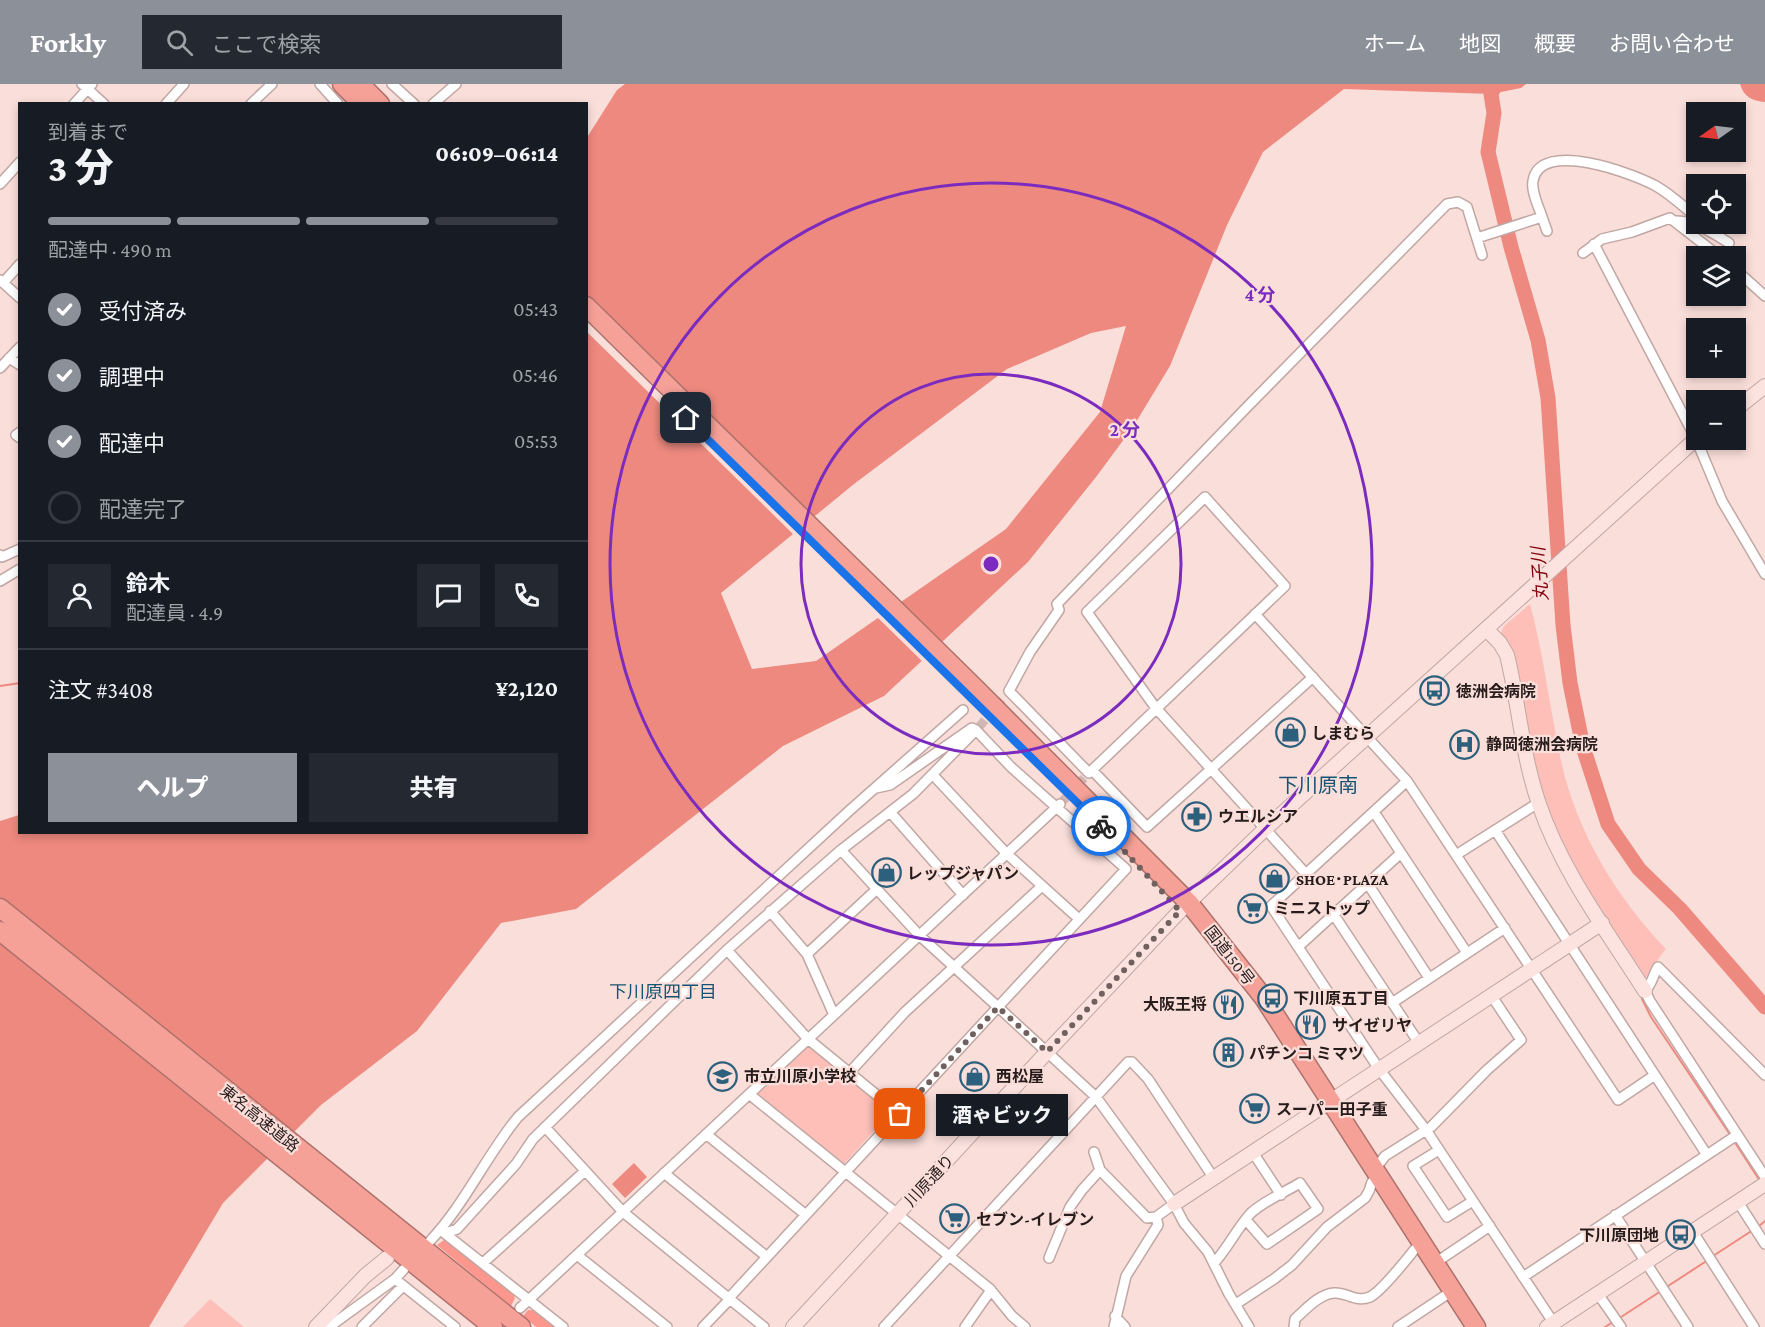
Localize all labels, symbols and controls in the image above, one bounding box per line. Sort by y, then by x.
search box [142,15,562,69]
icon: search [163,26,196,59]
text: Forkly [30,27,106,58]
text: ここで検索 [211,32,321,57]
text: ホーム [1364,32,1426,56]
text: 地図 [1459,32,1501,56]
text: 概要 [1534,32,1576,56]
text: お問い合わせ [1609,32,1735,56]
north arrow [1686,102,1746,162]
map controls [1686,102,1746,450]
text: 到着まで [48,121,128,143]
text: 06:09–06:14 [435,141,558,166]
text: 3 分 [48,146,114,189]
button: locate [1686,174,1746,234]
text: 配達中 · 490 m [48,239,172,261]
button: layers [1686,246,1746,306]
text: 4 分 [1244,285,1276,305]
icon: check [48,293,81,326]
text: 05:43 [513,298,558,320]
text: 受付済み [99,299,187,324]
button: + [1686,318,1746,378]
icon: check [48,359,81,392]
text: 05:46 [512,364,558,386]
text: 調理中 [99,365,165,390]
button: − [1686,390,1746,450]
pin [660,392,711,443]
icon: home [669,401,702,434]
text: 2 分 [1110,420,1140,440]
icon: check [48,425,81,458]
text: 05:53 [514,430,558,452]
text: 配達中 [99,431,165,456]
text: 配達完了 [99,497,187,522]
water label: 丸子川 [1528,544,1552,602]
centre of rings [981,554,1001,574]
button: person [48,564,111,627]
button: chat [417,564,480,627]
button: phone [495,564,558,627]
text: 鈴木 [126,571,170,596]
text: 配達員 · 4.9 [126,602,223,624]
bus stop icon: 徳洲会病院 [1419,675,1451,707]
text: ¥2,120 [496,676,558,701]
text: 注文 #3408 [48,678,153,703]
place label: 徳洲会病院 [1456,683,1536,700]
shop icon: しまむら [1274,717,1306,749]
place label: しまむら [1311,725,1375,742]
hospital icon: 静岡徳洲会病院 [1449,728,1481,760]
place label: 静岡徳洲会病院 [1486,736,1598,753]
button: ヘルプ [48,753,297,822]
button: 共有 [309,753,558,822]
district label: 下川原南 [1278,774,1358,796]
courier [1071,796,1131,856]
pharmacy icon: ウエルシア [1181,800,1213,832]
place label: ウエルシア [1218,808,1298,825]
icon: bike [1085,810,1118,843]
shop icon: レップジャパン [870,857,902,889]
shop icon: SHOE･PLAZA [1259,863,1291,895]
place label: レップジャパン [907,865,1019,882]
place label: SHOE･PLAZA [1296,871,1389,888]
supermarket icon: ミニストップ [1237,892,1269,924]
place label: ミニストップ [1274,900,1370,917]
street label: 国道150号 [1201,923,1258,988]
district label: 下川原四丁目 [609,982,717,1002]
bus stop icon: 下川原五丁目 [1256,982,1288,1014]
restaurant icon: 大阪王将 [1212,988,1244,1020]
place label: 下川原五丁目 [1293,990,1389,1007]
place label: 大阪王将 [1143,996,1207,1013]
restaurant icon: サイゼリヤ [1295,1009,1327,1041]
place label: サイゼリヤ [1332,1017,1412,1034]
building icon: パチンコ ミマツ [1212,1037,1244,1069]
place label: パチンコ ミマツ [1249,1045,1364,1062]
school or university icon: 市立川原小学校 [707,1060,739,1092]
shop icon: 西松屋 [959,1060,991,1092]
place label: 市立川原小学校 [744,1068,856,1085]
place label: 西松屋 [996,1068,1044,1085]
street label: 東名高速道路 [217,1082,302,1155]
pin [874,1088,925,1139]
callout: 酒ゃビック [936,1093,1068,1135]
supermarket icon: スーパー田子重 [1239,1093,1271,1125]
icon: bag [883,1097,916,1130]
place label: スーパー田子重 [1276,1101,1388,1118]
text: 酒ゃビック [952,1104,1052,1126]
street label: 川原通り [901,1151,957,1210]
supermarket icon: セブン-イレブン [939,1203,971,1235]
place label: セブン-イレブン [976,1211,1094,1228]
bus stop icon: 下川原団地 [1664,1219,1696,1251]
place label: 下川原団地 [1579,1227,1659,1244]

